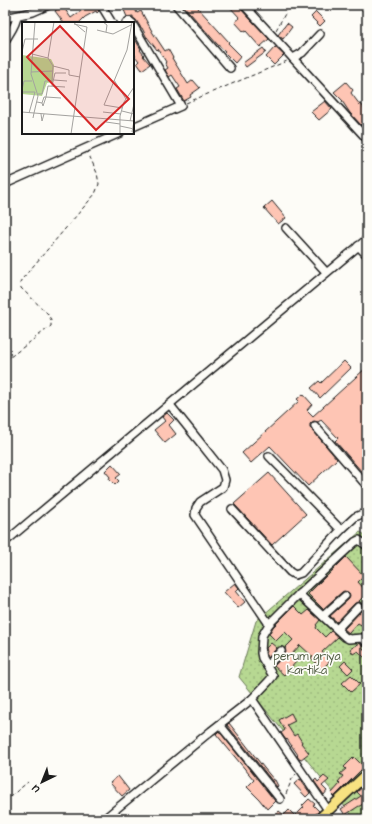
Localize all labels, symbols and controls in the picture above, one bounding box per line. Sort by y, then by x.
inset map [22,22,134,134]
park label: perum griya kartika [273,648,341,679]
north arrow [22,762,62,802]
text: U [28,781,44,797]

